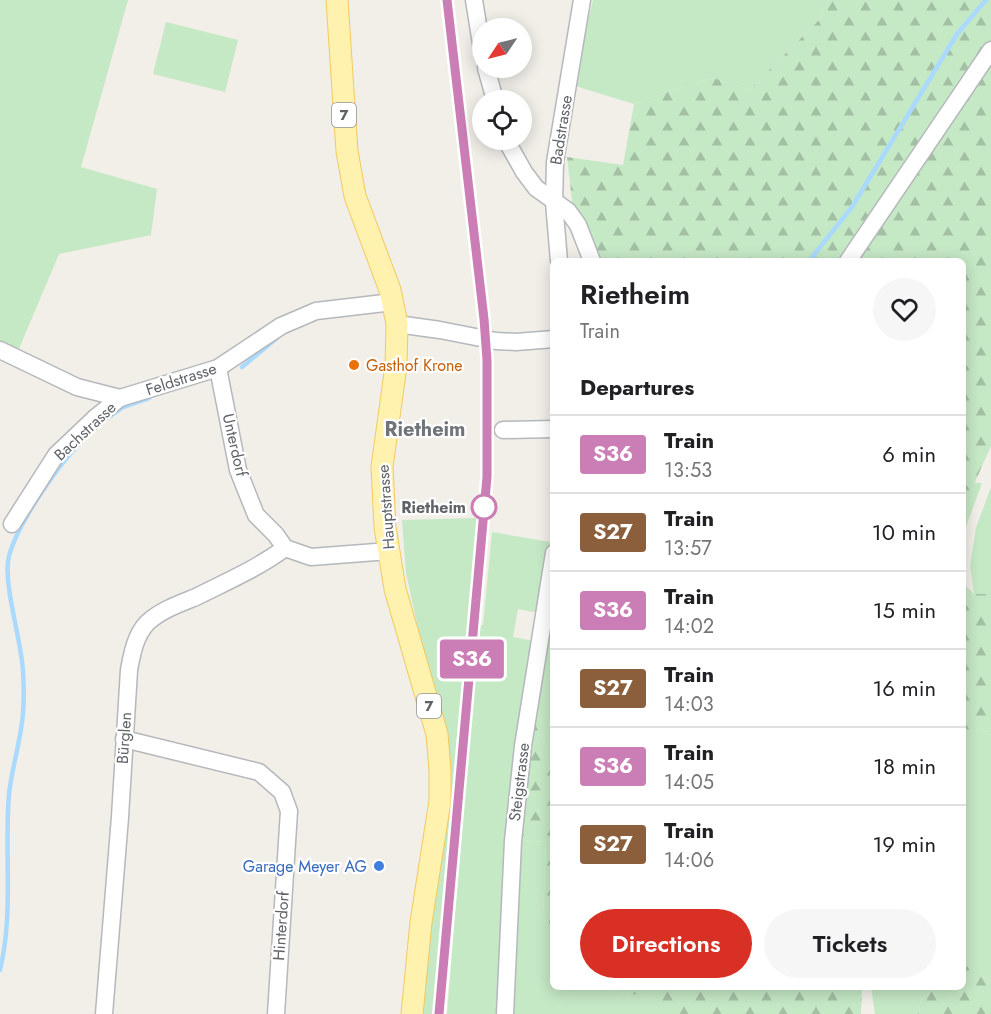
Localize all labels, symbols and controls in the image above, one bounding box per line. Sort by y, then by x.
north arrow [472,18,532,78]
map controls [472,18,532,150]
button: locate [472,90,532,150]
street label: Badstrasse [544,93,578,167]
road number: 7 [332,103,356,127]
text: Rietheim [580,274,690,315]
button: heart [873,278,936,341]
text: Train [580,317,620,346]
place label: Gasthof Krone [366,354,463,377]
street label: Feldstrasse [143,357,219,401]
marker: Gasthof Krone [347,358,361,372]
text: Departures [580,371,694,403]
street label: Bachstrasse [49,396,121,466]
street label: Unterdorf [217,411,253,479]
district label: Rietheim [384,415,466,444]
text: Train [664,424,714,456]
text: 6 min [882,438,936,470]
text: S36 [593,439,633,469]
text: 13:53 [664,456,712,485]
street label: Hauptstrasse [372,464,400,550]
marker: Rietheim [471,494,497,520]
place label: Rietheim [401,496,466,519]
text: Train [664,502,714,534]
text: 10 min [872,516,936,548]
text: S27 [593,517,633,547]
text: 13:57 [664,534,712,563]
text: Train [664,580,714,612]
text: 15 min [873,594,936,626]
text: S36 [593,595,633,625]
text: 14:02 [664,612,714,641]
line badge: S36 [438,640,506,678]
text: S36 [452,644,492,674]
text: Train [664,658,714,690]
text: 16 min [872,672,936,704]
text: S27 [593,673,633,703]
text: 14:03 [664,690,714,719]
road number: 7 [417,694,441,718]
street label: Bürglen [111,711,137,765]
text: Train [664,736,714,768]
street label: Steigstrasse [503,742,535,822]
text: 18 min [873,750,936,782]
text: S36 [593,751,633,781]
text: 14:05 [664,768,714,797]
text: Train [664,814,714,846]
text: 19 min [872,828,936,860]
text: S27 [593,829,633,859]
text: 14:06 [664,846,714,875]
place label: Garage Meyer AG [243,855,367,878]
marker: Garage Meyer AG [372,859,386,873]
street label: Hinterdorf [267,890,295,961]
button: Directions [580,909,752,978]
button: Tickets [764,909,936,978]

